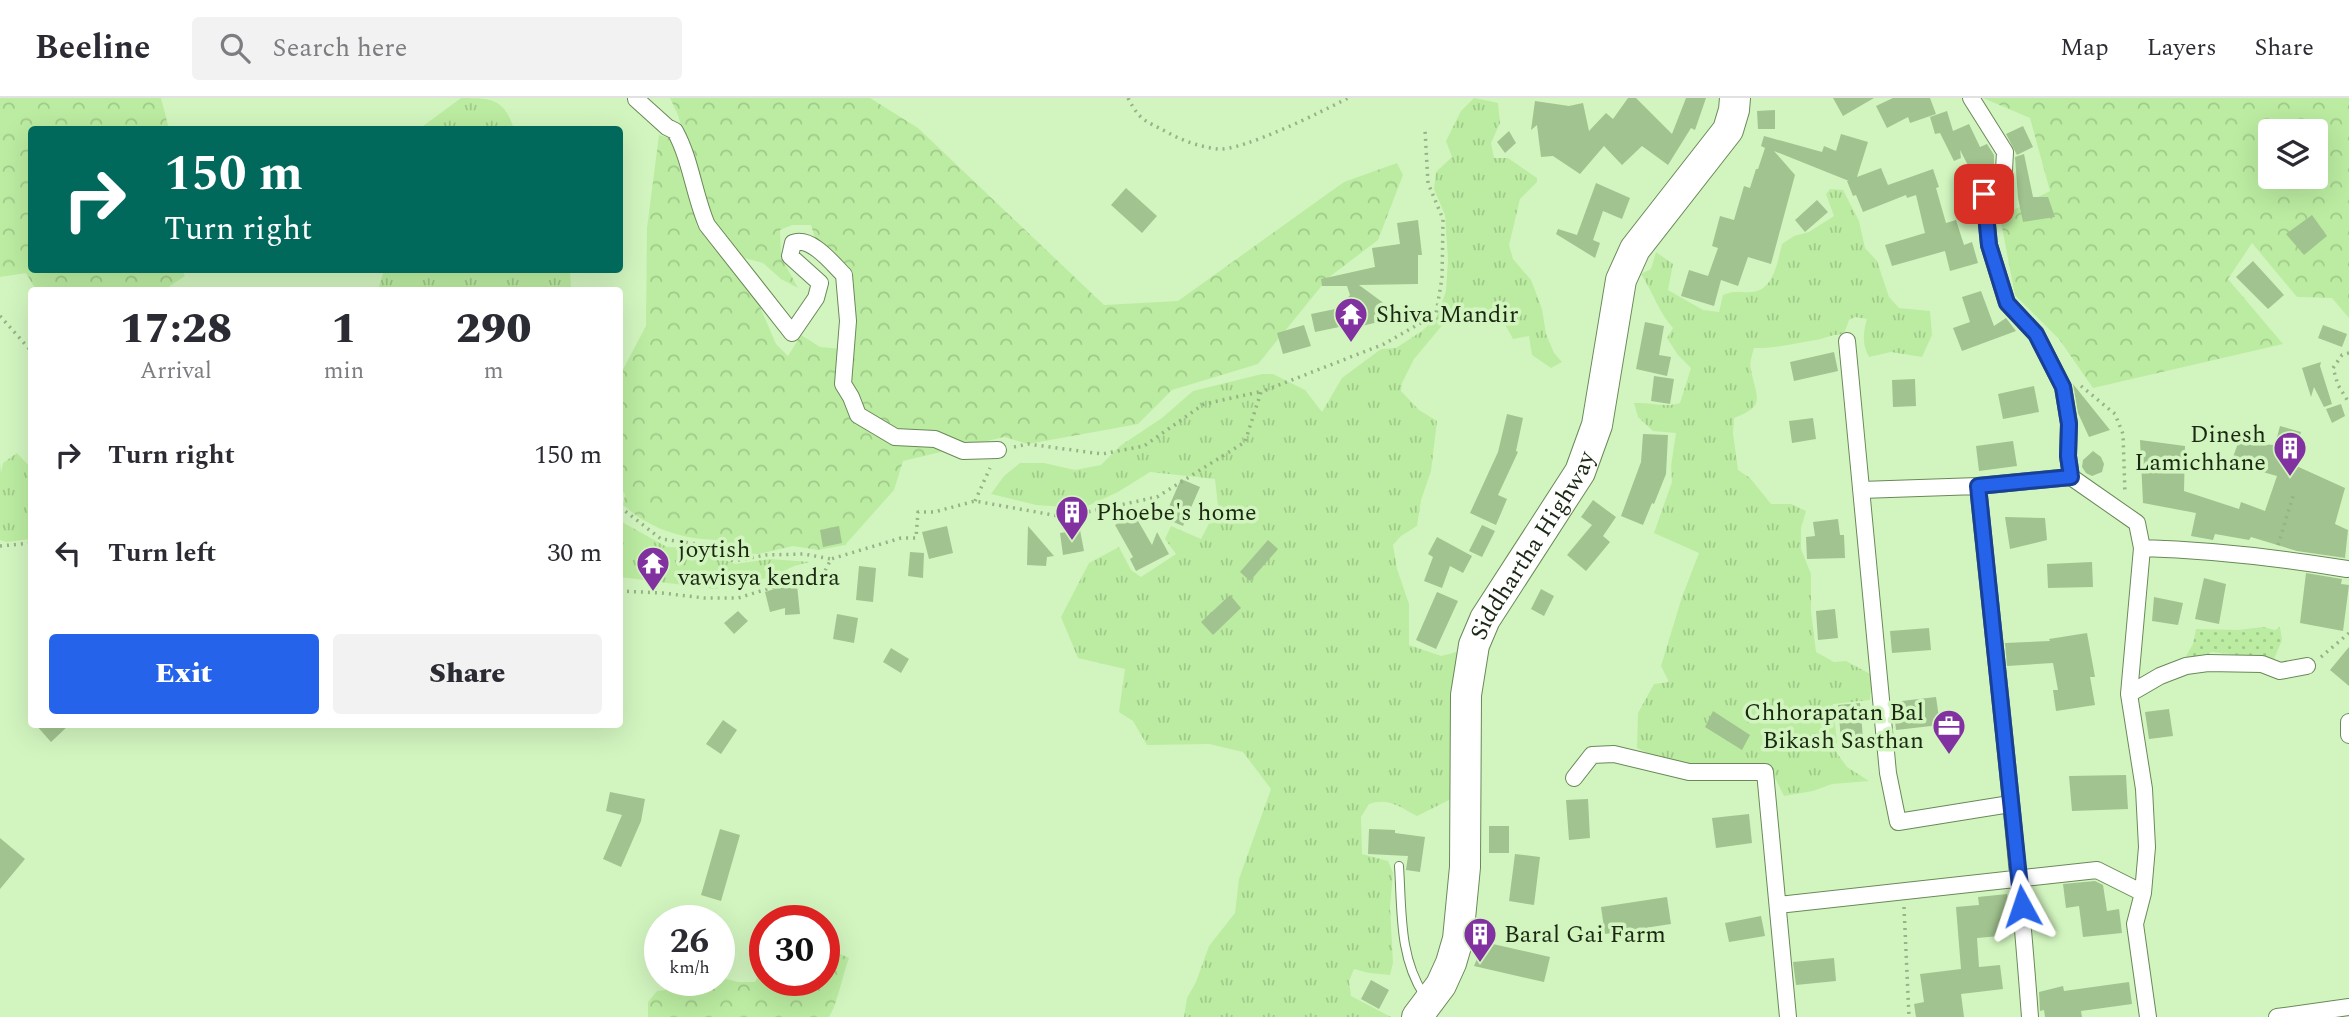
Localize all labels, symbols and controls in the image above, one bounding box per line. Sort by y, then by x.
search box [192,17,682,80]
text: Beeline [35,23,150,73]
text: Search here [272,28,407,68]
icon: search [216,29,254,67]
text: Map [2060,30,2109,66]
text: Layers [2147,30,2217,66]
text: Share [2255,30,2314,66]
map controls [2258,119,2328,189]
button: layers [2258,119,2328,189]
text: 150 m [164,137,303,212]
icon: right [49,154,140,245]
pin [1954,164,2014,224]
icon: arrive [1965,175,2003,213]
text: Turn right [164,205,312,254]
temple icon: Shiva Mandir [1332,295,1370,344]
place label: Shiva Mandir [1376,297,1519,333]
text: 17:28 [120,298,232,361]
text: 1 [331,298,357,361]
text: 290 [456,298,531,361]
text: Arrival [140,354,212,389]
text: min [324,354,364,389]
text: m [484,354,503,389]
place label: Dinesh Lamichhane [2134,417,2266,481]
building icon: Dinesh Lamichhane [2271,429,2309,478]
text: Turn right [108,435,235,475]
text: 150 m [534,435,602,475]
icon: right [49,436,87,474]
street label: Siddhartha Highway [1461,445,1606,646]
building icon: Phoebe's home [1053,493,1091,542]
place label: Phoebe's home [1096,495,1257,531]
place label: joytish vawisya kendra [677,532,840,596]
text: Turn left [108,533,216,573]
text: 30 m [547,533,602,573]
icon: left [49,534,87,572]
temple icon: joytish vawisya kendra [634,544,672,593]
button: Exit [49,634,319,714]
button: Share [333,634,602,714]
place label: Chhorapatan Bal Bikash Sasthan [1744,695,1924,759]
office icon: Chhorapatan Bal Bikash Sasthan [1930,707,1968,756]
position arrow [1985,869,2059,943]
speed limit sign: 30 [749,905,840,996]
text: 26 [670,915,709,968]
building icon: Baral Gai Farm [1461,915,1499,964]
place label: Baral Gai Farm [1504,917,1666,953]
text: km/h [669,954,710,981]

